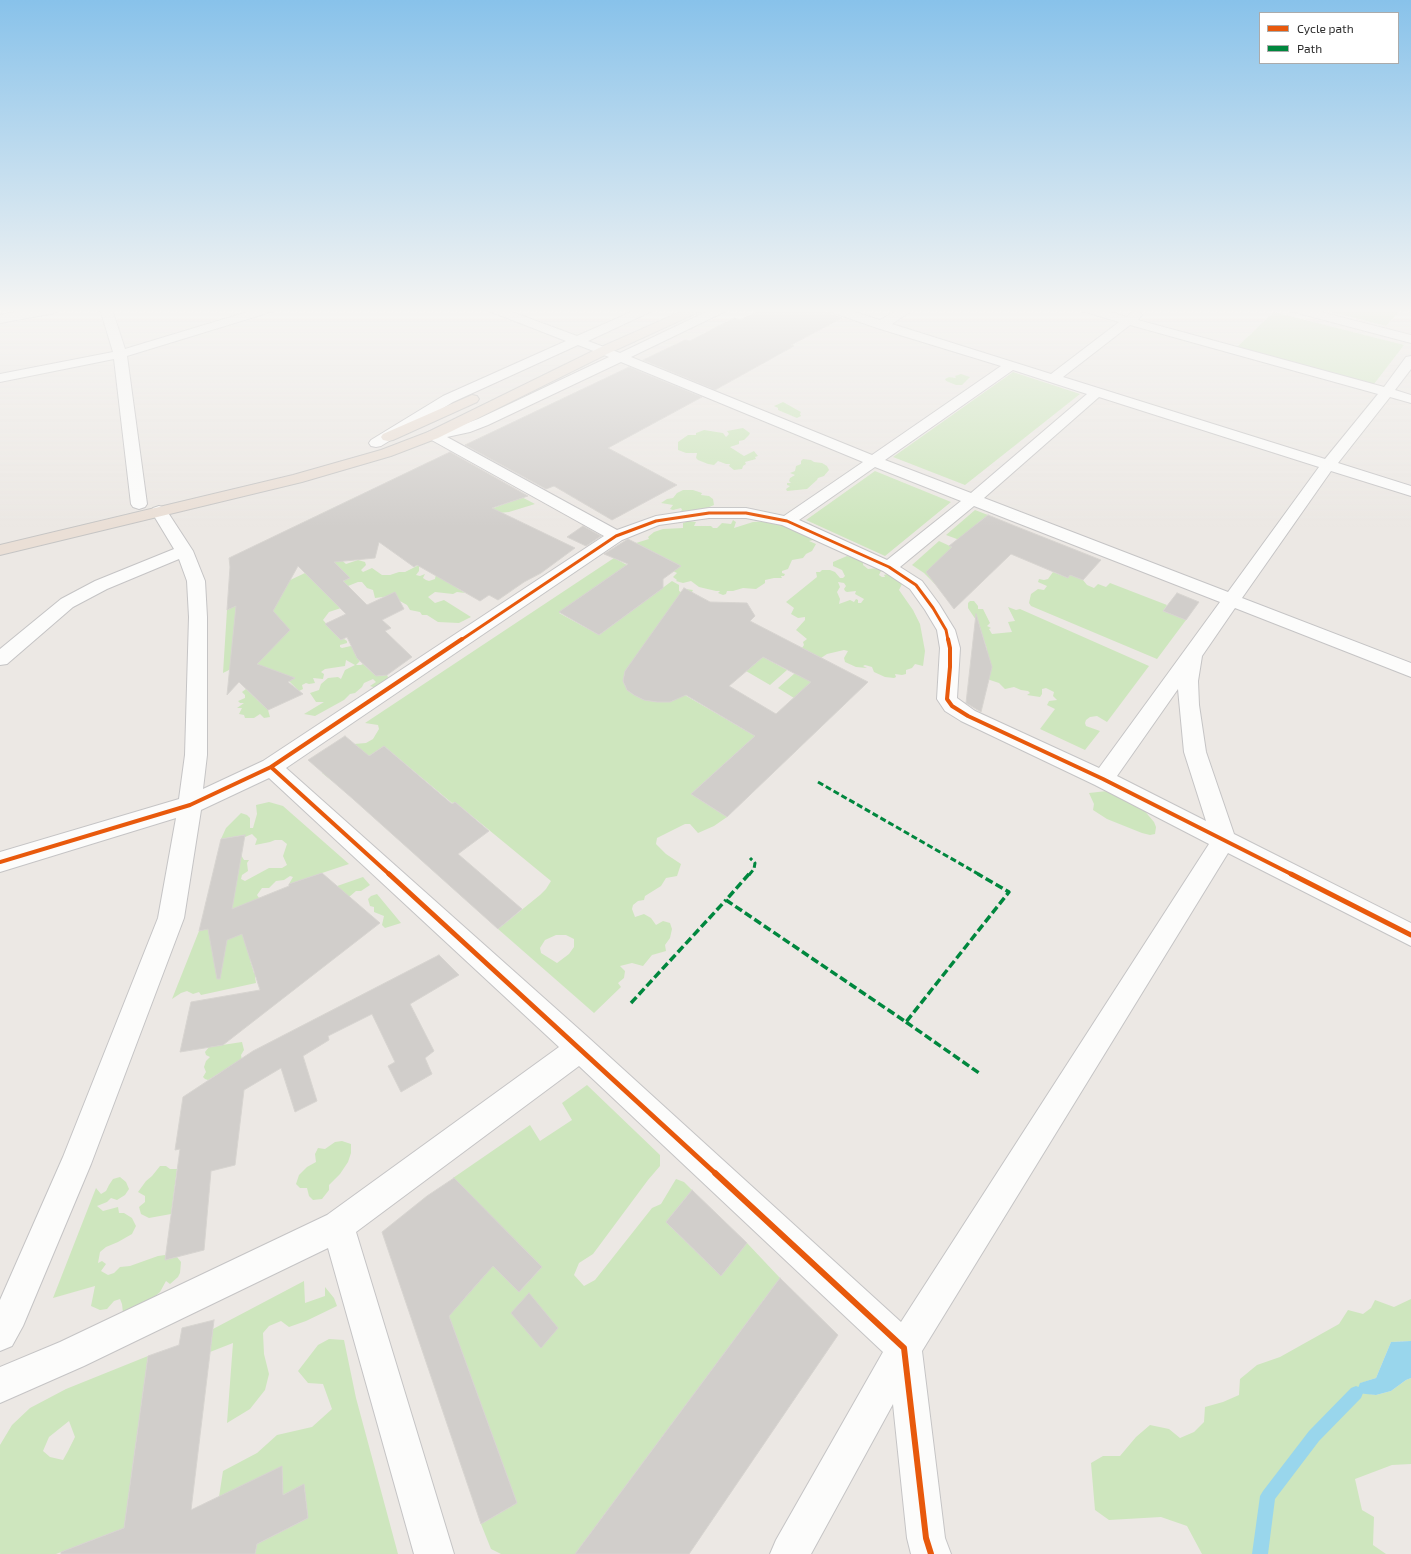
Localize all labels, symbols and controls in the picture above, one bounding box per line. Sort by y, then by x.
legend [1259,12,1399,64]
text: Cycle path [1297,21,1354,35]
text: Path [1297,41,1322,55]

